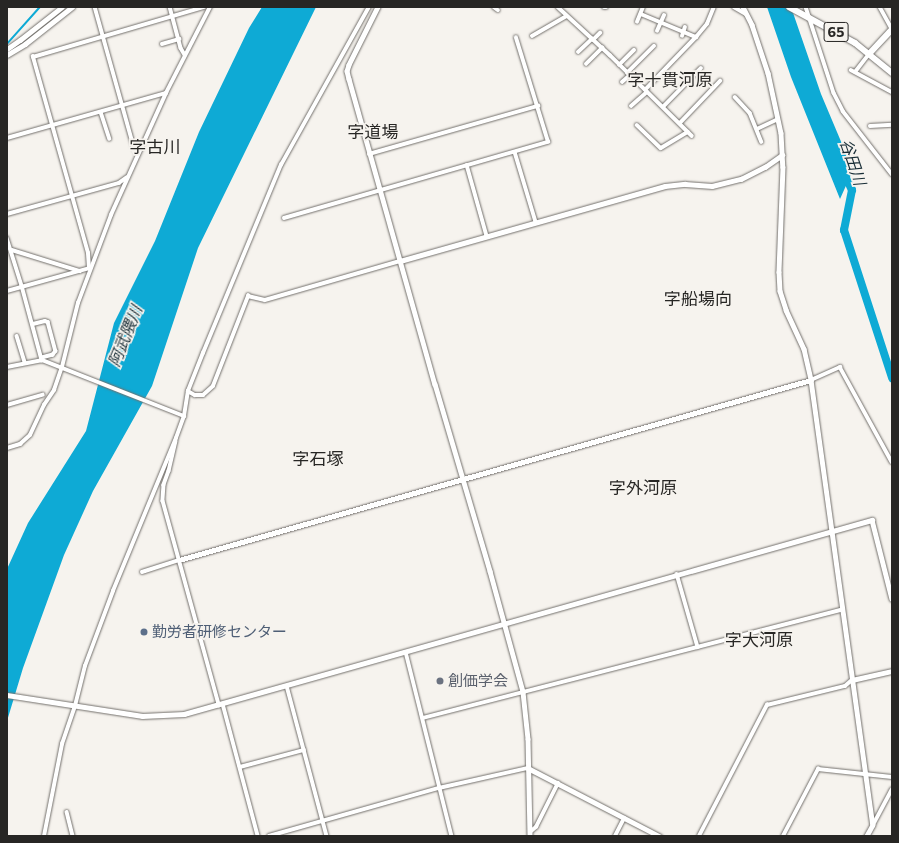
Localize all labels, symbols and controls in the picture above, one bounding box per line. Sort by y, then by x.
road number: 65 [823,20,849,44]
district label: 字十貫河原 [628,70,712,90]
district label: 字道場 [348,122,398,142]
water label: 谷田川 [836,136,870,188]
district label: 字古川 [130,137,180,157]
district label: 字船場向 [664,289,732,309]
water label: 阿武隈川 [104,303,146,369]
district label: 字石塚 [293,449,343,469]
district label: 字外河原 [609,478,677,498]
place label: 勤労者研修センター [152,623,287,641]
marker: 勤労者研修センター [139,627,149,637]
district label: 字大河原 [725,630,793,650]
place label: 創価学会 [448,672,508,690]
marker: 創価学会 [435,676,445,686]

